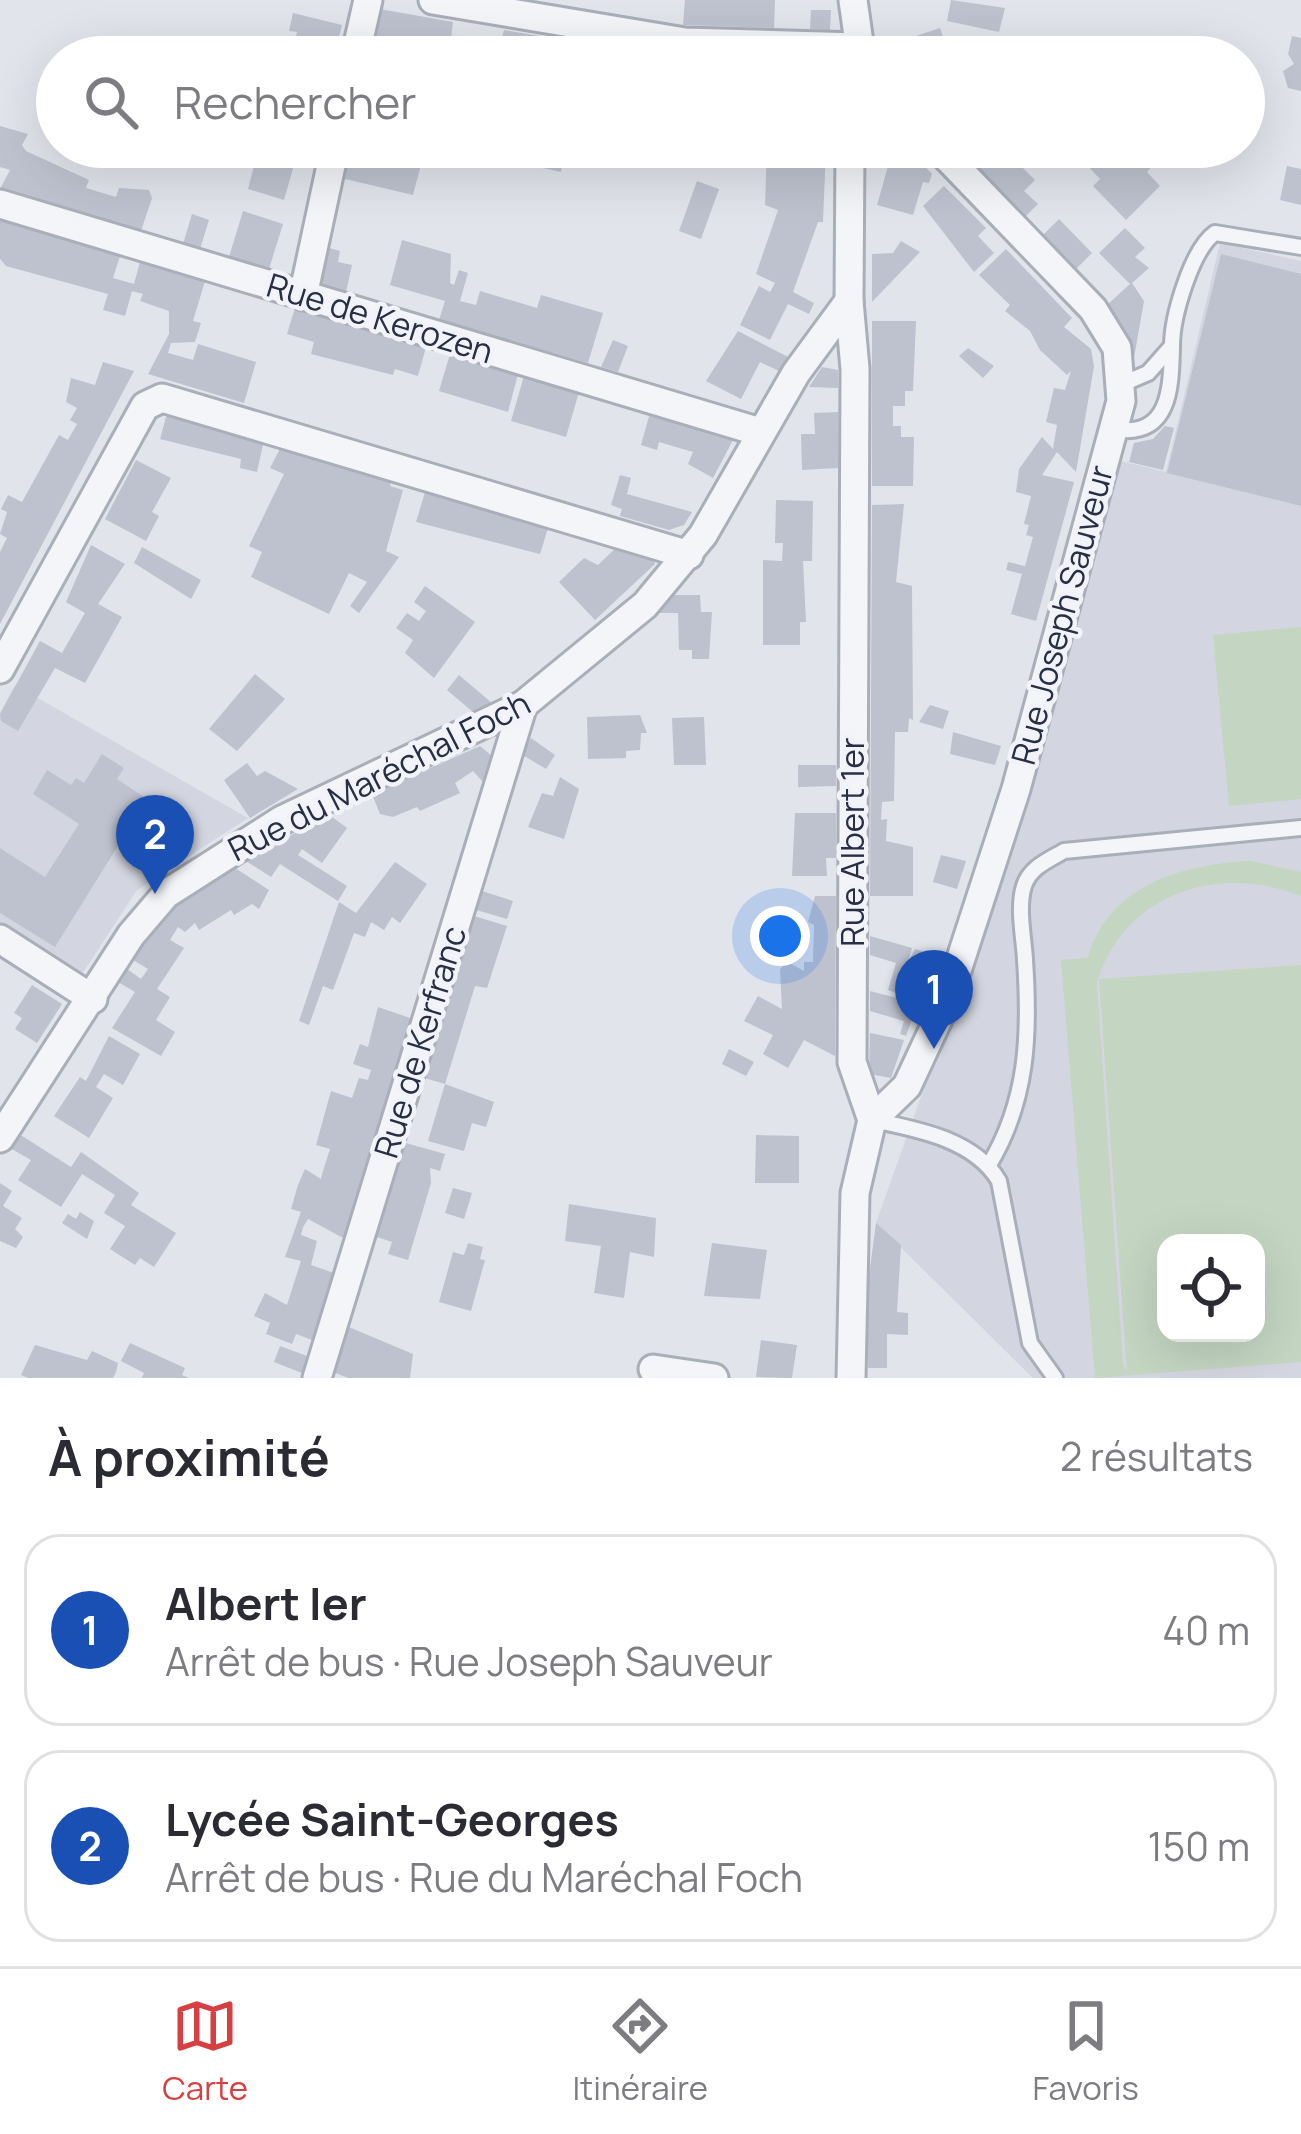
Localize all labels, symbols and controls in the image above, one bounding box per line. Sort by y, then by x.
search box [36,36,1265,168]
icon: search [78,69,144,135]
text: Rechercher [174,71,417,133]
street label: Rue de Kerozen [262,262,499,373]
street label: Rue Joseph Sauveur [1000,460,1123,769]
street label: Rue du Maréchal Foch [220,680,537,871]
street label: Rue Albert 1er [829,737,874,947]
pin: 2 [116,795,194,894]
your location [750,906,810,966]
street label: Rue de Kerfranc [363,920,476,1163]
pin: 1 [895,950,973,1049]
map controls [1157,1234,1265,1342]
button: locate [1157,1234,1265,1342]
text: À proximité [48,1422,330,1491]
text: 2 résultats [1060,1429,1253,1483]
text: Albert Ier [165,1572,367,1634]
text: 1 [81,1603,99,1657]
text: 40 m [1162,1603,1250,1657]
text: Arrêt de bus · Rue Joseph Sauveur [165,1634,773,1688]
text: Lycée Saint-Georges [165,1788,619,1850]
text: 2 [78,1819,102,1873]
text: 150 m [1148,1819,1250,1873]
text: Arrêt de bus · Rue du Maréchal Foch [165,1850,803,1904]
tab: Carte [162,1993,248,2110]
tab: Itinéraire [572,1993,708,2110]
tab: Favoris [1033,1993,1139,2110]

